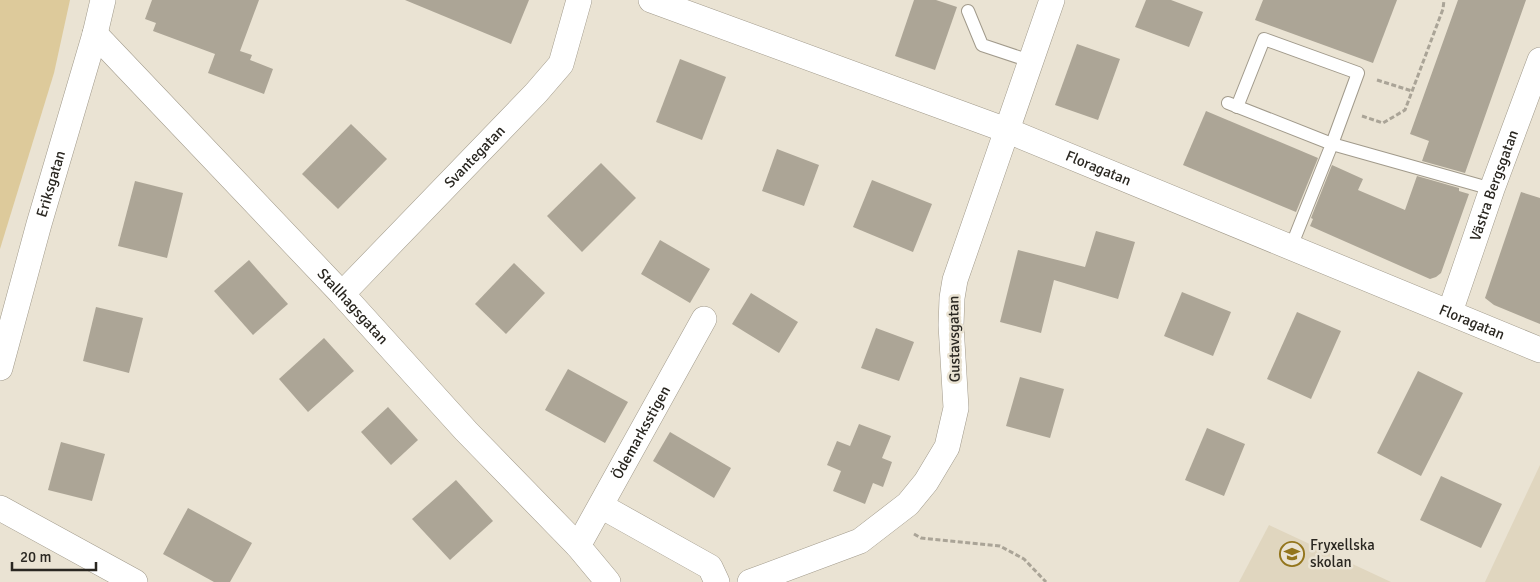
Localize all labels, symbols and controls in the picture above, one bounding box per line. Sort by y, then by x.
street label: Svantegatan [440,122,509,191]
street label: Västra Bergsgatan [1466,127,1522,243]
street label: Floragatan [1063,147,1134,190]
street label: Eriksgatan [32,148,69,219]
street label: Stallhagsgatan [314,265,392,348]
street label: Gustavsgatan [944,295,964,383]
street label: Floragatan [1436,300,1507,343]
street label: Ödemarksstigen [608,382,674,482]
place label: Fryxellska skolan [1310,536,1375,571]
scale bar [12,540,96,572]
school or university icon: Fryxellska skolan [1279,541,1305,567]
text: 20 m [20,548,51,566]

